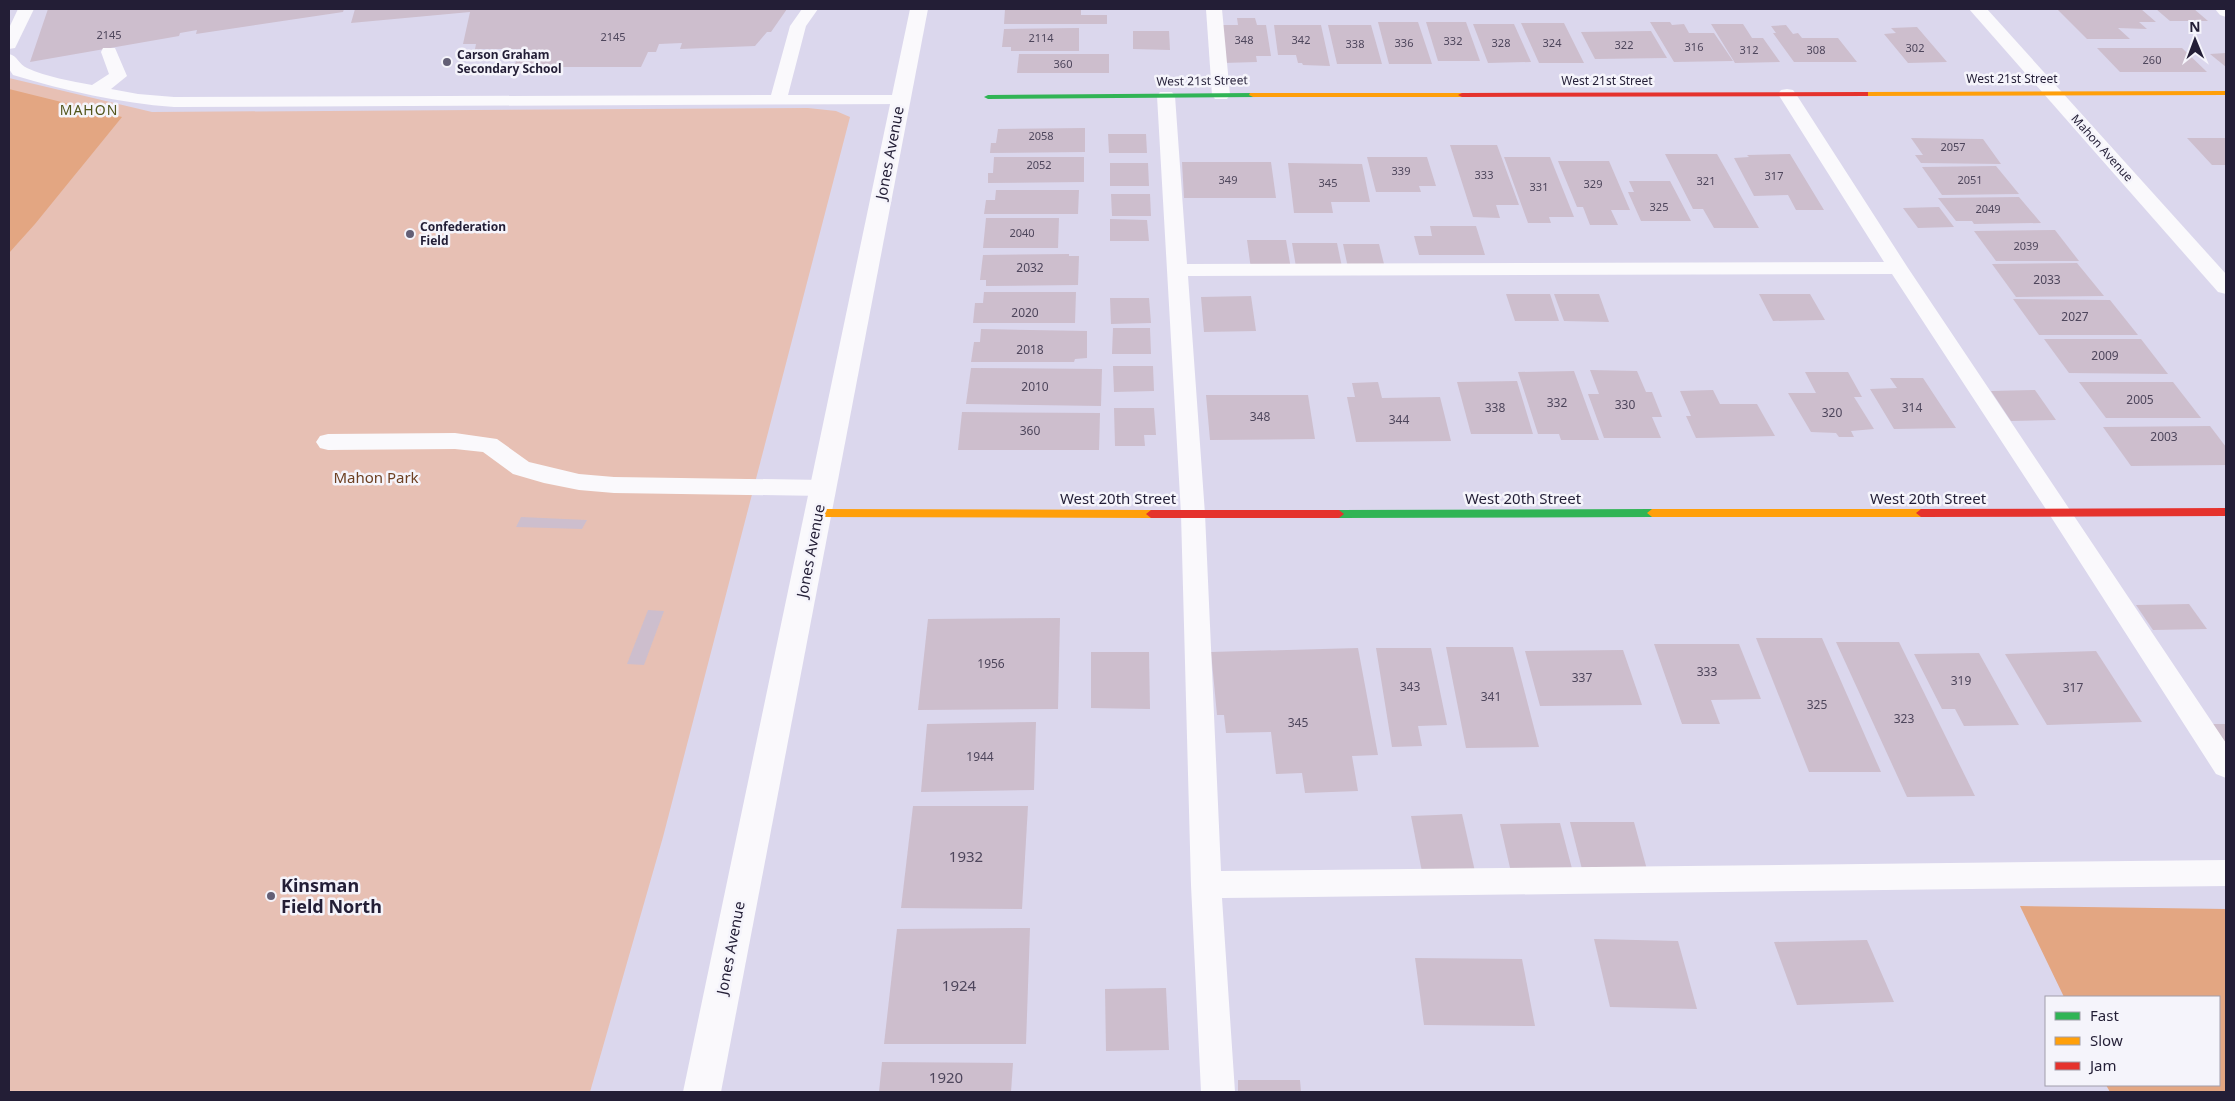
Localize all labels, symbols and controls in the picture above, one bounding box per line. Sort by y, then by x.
north arrow [2170,15,2220,65]
text: N [2189,17,2201,36]
house number: 2145 [96,27,122,42]
house number: 2145 [600,29,626,44]
house number: 2114 [1028,30,1054,45]
house number: 348 [1235,32,1253,47]
house number: 342 [1292,32,1310,47]
house number: 332 [1444,33,1462,48]
house number: 336 [1395,35,1413,50]
house number: 328 [1492,35,1510,50]
house number: 324 [1543,35,1562,50]
house number: 338 [1346,36,1364,51]
house number: 322 [1615,37,1633,52]
house number: 316 [1685,39,1703,54]
house number: 302 [1906,40,1924,55]
house number: 312 [1740,42,1758,57]
house number: 308 [1807,42,1825,57]
place label: Carson Graham Secondary School [457,46,562,77]
house number: 260 [2143,52,2161,67]
marker: Carson Graham Secondary School [441,56,453,68]
house number: 360 [1054,56,1072,71]
street label: West 21st Street [1966,70,2058,87]
street label: West 21st Street [1156,71,1248,90]
street label: West 21st Street [1561,72,1653,89]
district label: MAHON [60,100,118,119]
street label: Jones Avenue [870,104,908,203]
street label: Mahon Avenue [2068,110,2137,185]
house number: 2058 [1028,128,1054,143]
house number: 2057 [1940,139,1966,154]
house number: 2052 [1026,157,1052,172]
house number: 339 [1392,163,1410,178]
house number: 333 [1475,167,1493,182]
house number: 317 [1765,168,1783,183]
house number: 349 [1219,172,1237,187]
house number: 2051 [1957,172,1983,187]
house number: 321 [1697,173,1715,188]
house number: 345 [1319,175,1337,190]
house number: 329 [1584,176,1602,191]
house number: 331 [1530,179,1548,194]
house number: 325 [1650,199,1668,214]
house number: 2049 [1975,201,2001,216]
place label: Confederation Field [420,218,506,249]
house number: 2040 [1009,225,1035,240]
marker: Confederation Field [404,228,416,240]
house number: 2039 [2013,238,2039,253]
house number: 2032 [1016,259,1044,276]
house number: 2033 [2033,271,2061,288]
house number: 2020 [1011,304,1039,321]
house number: 2027 [2061,308,2089,325]
house number: 2018 [1016,341,1044,358]
house number: 2009 [2091,347,2119,364]
house number: 2010 [1021,378,1049,395]
house number: 2005 [2126,391,2154,408]
house number: 332 [1547,394,1567,411]
house number: 330 [1615,396,1635,413]
house number: 338 [1485,399,1505,416]
house number: 314 [1902,399,1922,416]
house number: 320 [1822,404,1842,421]
house number: 348 [1250,408,1270,425]
house number: 344 [1389,411,1409,428]
house number: 360 [1020,422,1040,439]
house number: 2003 [2150,428,2178,445]
park label: Mahon Park [333,467,419,487]
street label: West 20th Street [1060,488,1177,508]
street label: West 20th Street [1465,488,1582,508]
street label: West 20th Street [1870,488,1987,508]
street label: Jones Avenue [791,502,829,601]
house number: 1956 [977,655,1005,672]
house number: 333 [1697,663,1717,680]
house number: 337 [1572,669,1592,686]
house number: 319 [1951,672,1971,689]
house number: 343 [1400,678,1420,695]
house number: 317 [2063,679,2083,696]
house number: 341 [1481,688,1501,705]
house number: 325 [1807,696,1827,713]
house number: 323 [1894,710,1914,727]
house number: 345 [1288,714,1308,731]
house number: 1944 [966,748,994,765]
house number: 1932 [949,846,983,866]
place label: Kinsman Field North [281,873,382,918]
marker: Kinsman Field North [265,890,277,902]
street label: Jones Avenue [711,899,749,998]
house number: 1924 [942,975,977,995]
legend [2045,996,2220,1086]
text: Fast [2090,1005,2119,1025]
text: Slow [2090,1030,2123,1050]
text: Jam [2088,1055,2117,1075]
house number: 1920 [929,1067,963,1087]

